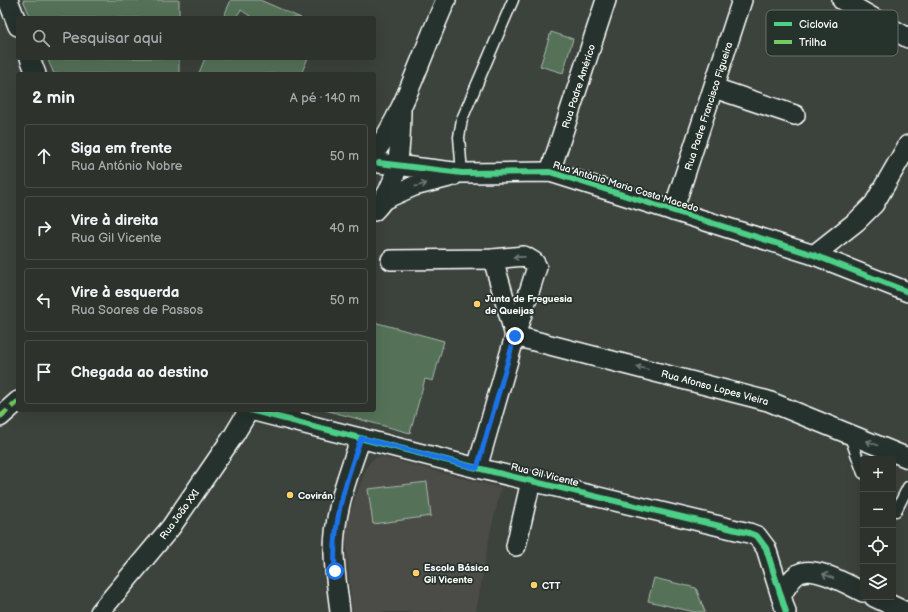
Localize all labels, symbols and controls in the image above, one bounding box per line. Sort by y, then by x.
legend [766,10,898,56]
search box [16,16,376,60]
text: Ciclovia [799,18,838,31]
icon: search [30,27,52,49]
text: Pesquisar aqui [62,29,162,48]
text: Trilha [799,36,826,49]
street label: Rua Padre Francisco Figueira [682,40,736,172]
street label: Rua Padre Américo [560,42,598,130]
text: 2 min [32,88,75,108]
text: A pé · 140 m [290,90,360,106]
text: Siga em frente [71,139,172,158]
icon: ahead [33,145,55,167]
text: 50 m [330,148,359,164]
text: Rua António Nobre [71,158,183,174]
street label: Rua António Maria Costa Macedo [551,159,700,215]
one-way arrow [414,180,427,188]
text: Vire à direita [71,211,158,230]
icon: right [33,217,55,239]
text: 40 m [329,220,359,236]
text: Rua Gil Vicente [71,230,162,246]
one-way arrow [513,253,526,261]
text: Vire à esquerda [71,283,179,302]
icon: left [33,289,55,311]
text: 50 m [330,292,359,308]
place label: Junta de Freguesia de Queijas [485,293,573,317]
marker: Junta de Freguesia de Queijas [472,299,482,309]
text: Rua Soares de Passos [71,302,203,318]
route end [506,327,524,345]
icon: arrive [33,361,55,383]
text: Chegada ao destino [71,363,209,382]
one-way arrow [636,364,649,371]
street label: Rua Afonso Lopes Vieira [660,368,770,408]
one-way arrow [867,439,879,446]
map controls [860,456,896,600]
button: + [860,456,896,492]
street label: Rua Gil Vicente [510,461,580,489]
street label: Rua João XXI [158,487,202,542]
marker: Covirán [285,490,295,500]
place label: Covirán [298,490,333,502]
button: − [860,492,896,528]
button: locate [860,528,896,564]
route start [326,562,344,580]
place label: Escola Básica Gil Vicente [424,562,489,586]
button: layers [860,564,896,600]
marker: Escola Básica Gil Vicente [411,568,421,578]
one-way arrow [822,571,834,579]
marker: CTT [529,580,539,590]
place label: CTT [542,580,561,592]

